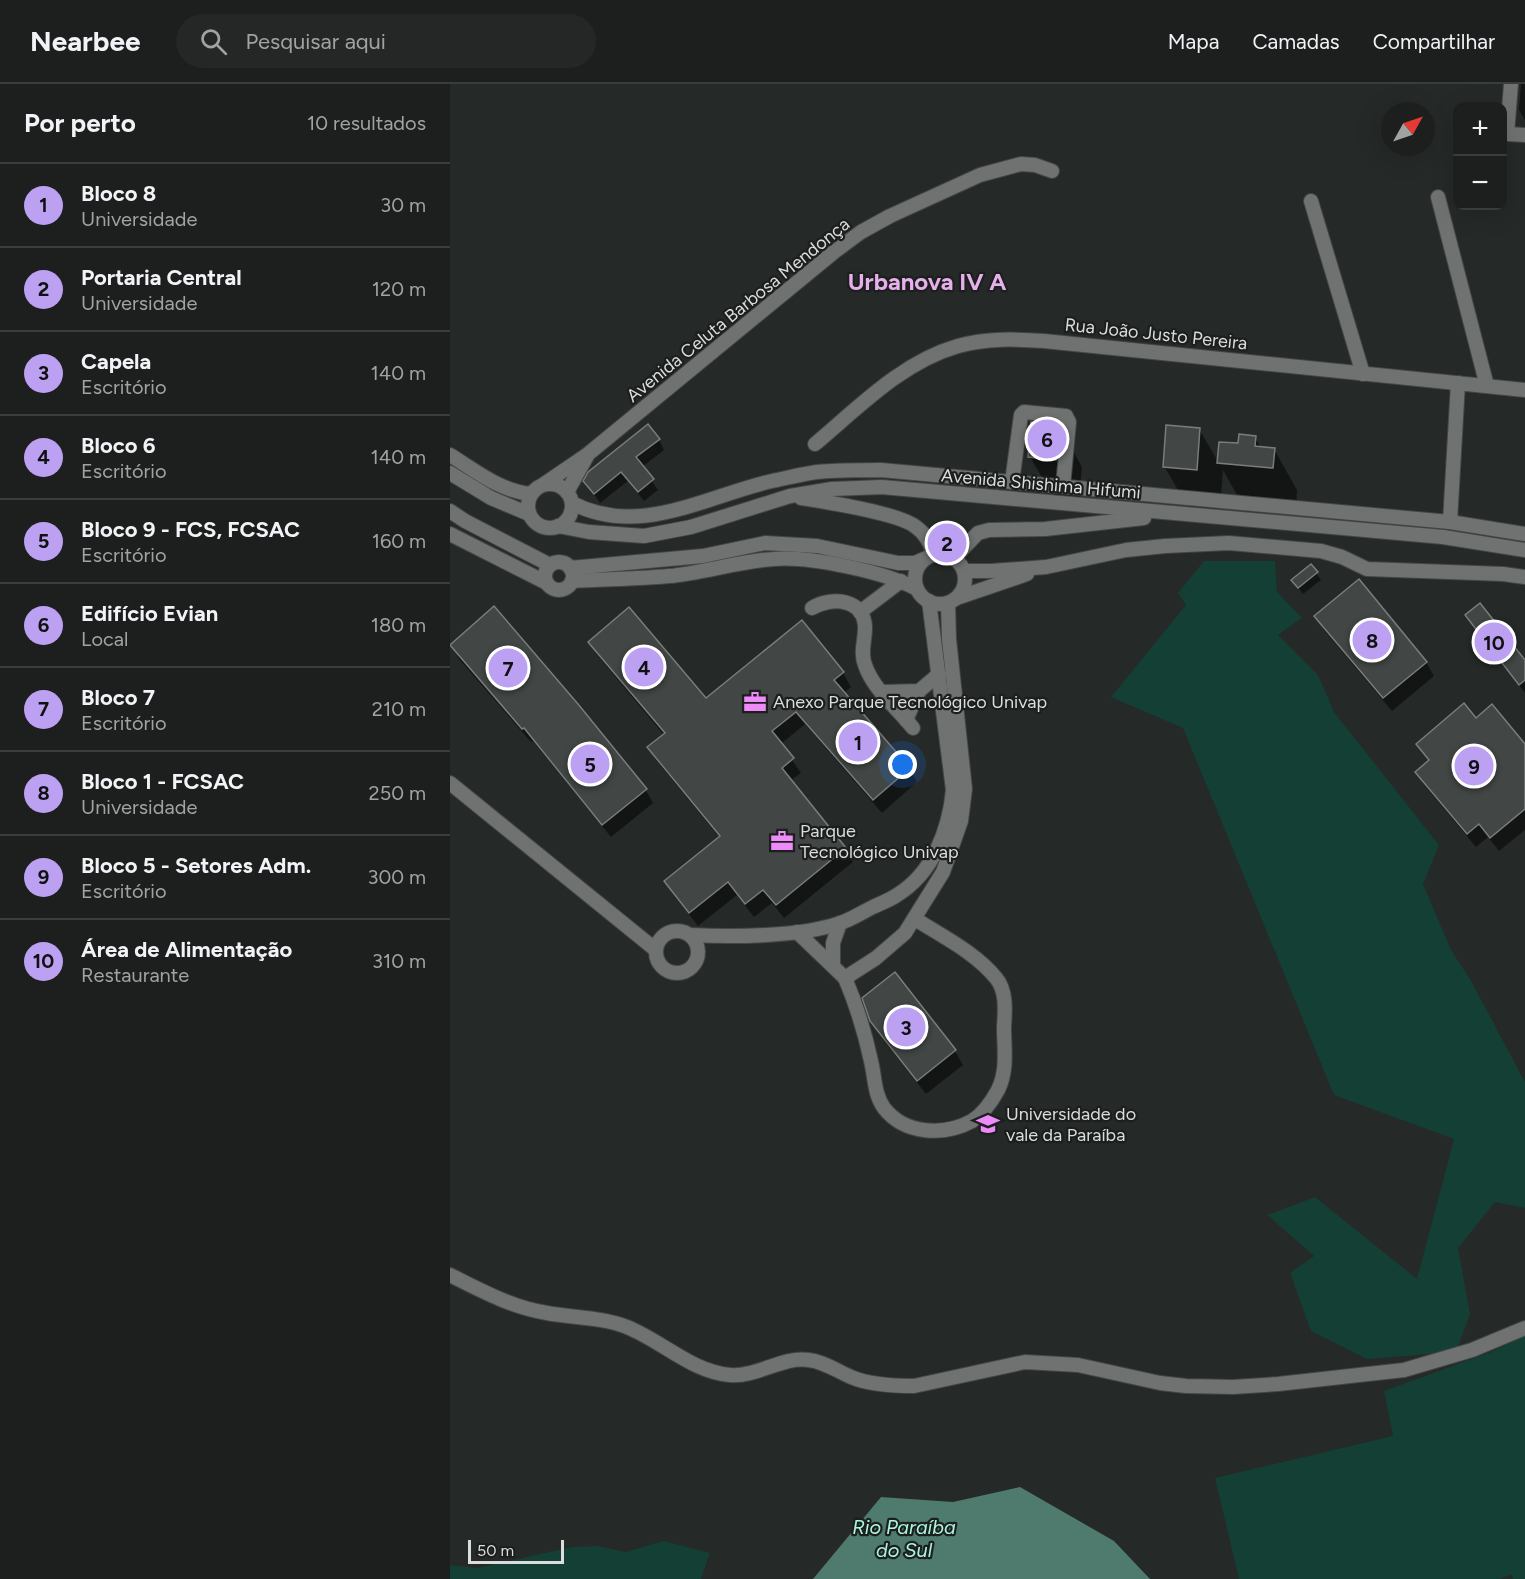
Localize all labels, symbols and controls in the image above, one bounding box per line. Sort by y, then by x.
search box [176,14,596,68]
text: Nearbee [30,24,140,58]
icon: search [197,25,230,58]
text: Pesquisar aqui [245,28,386,55]
text: Mapa [1168,29,1219,54]
text: Camadas [1252,29,1340,54]
text: Compartilhar [1373,29,1495,54]
north arrow [1381,102,1435,156]
map controls [1453,102,1507,210]
button: + [1453,102,1507,156]
text: Por perto [24,107,136,139]
text: 10 resultados [307,111,426,135]
button: − [1453,156,1507,210]
text: Bloco 8 [81,180,156,207]
text: 1 [39,193,48,217]
text: 30 m [380,193,426,217]
text: Universidade [81,207,197,231]
street label: Avenida Celuta Barbosa Mendonça [622,213,854,407]
text: Portaria Central [81,264,242,291]
district label: Urbanova IV A [848,267,1006,296]
text: 2 [38,277,49,301]
text: 120 m [372,277,426,301]
text: Universidade [81,291,197,315]
street label: Rua João Justo Pereira [1064,313,1248,355]
text: Capela [81,348,151,375]
text: 3 [38,361,49,385]
text: 140 m [371,361,426,385]
text: Escritório [81,375,167,399]
pin: 6 [1028,416,1066,462]
text: Bloco 6 [81,432,155,459]
text: 4 [37,445,50,469]
text: 140 m [371,445,426,469]
text: Escritório [81,459,167,483]
street label: Avenida Shishima Hifumi [940,464,1142,504]
text: Bloco 9 - FCS, FCSAC [81,516,300,543]
pin: 2 [928,520,966,566]
text: 5 [38,529,49,553]
text: 160 m [372,529,426,553]
text: Escritório [81,543,167,567]
text: Edifício Evian [81,600,218,627]
text: 6 [38,613,49,637]
text: 180 m [371,613,426,637]
pin: 8 [1352,618,1392,662]
pin: 10 [1474,620,1514,664]
text: Local [81,627,128,651]
pin: 4 [624,644,664,690]
pin: 7 [488,646,528,690]
text: Bloco 7 [81,684,155,711]
office icon: Anexo Parque Tecnológico Univap [742,689,768,715]
place label: Anexo Parque Tecnológico Univap [773,691,1047,713]
text: 7 [38,697,49,721]
text: 210 m [372,697,426,721]
text: Escritório [81,711,167,735]
pin: 1 [838,720,878,764]
pin: 5 [570,742,610,786]
pin: 9 [1454,744,1494,788]
your location [888,750,917,779]
text: Bloco 1 - FCSAC [81,768,244,795]
text: 8 [37,781,50,805]
text: 250 m [369,781,426,805]
text: Universidade [81,795,197,819]
place label: Parque Tecnológico Univap [800,820,959,863]
office icon: Parque Tecnológico Univap [769,828,795,854]
text: Bloco 5 - Setores Adm. [81,852,311,879]
text: 9 [38,865,49,889]
text: 300 m [368,865,426,889]
text: Escritório [81,879,167,903]
text: Área de Alimentação [81,936,292,963]
text: 10 [33,949,54,973]
text: 310 m [372,949,426,973]
text: Restaurante [81,963,189,987]
pin: 3 [886,1004,926,1050]
place label: Universidade do vale da Paraíba [1006,1103,1136,1146]
school or university icon: Universidade do vale da Paraíba [975,1111,1001,1137]
water label: Rio Paraíba do Sul [852,1515,956,1562]
scale bar [468,1537,564,1564]
text: 50 m [477,1541,514,1560]

